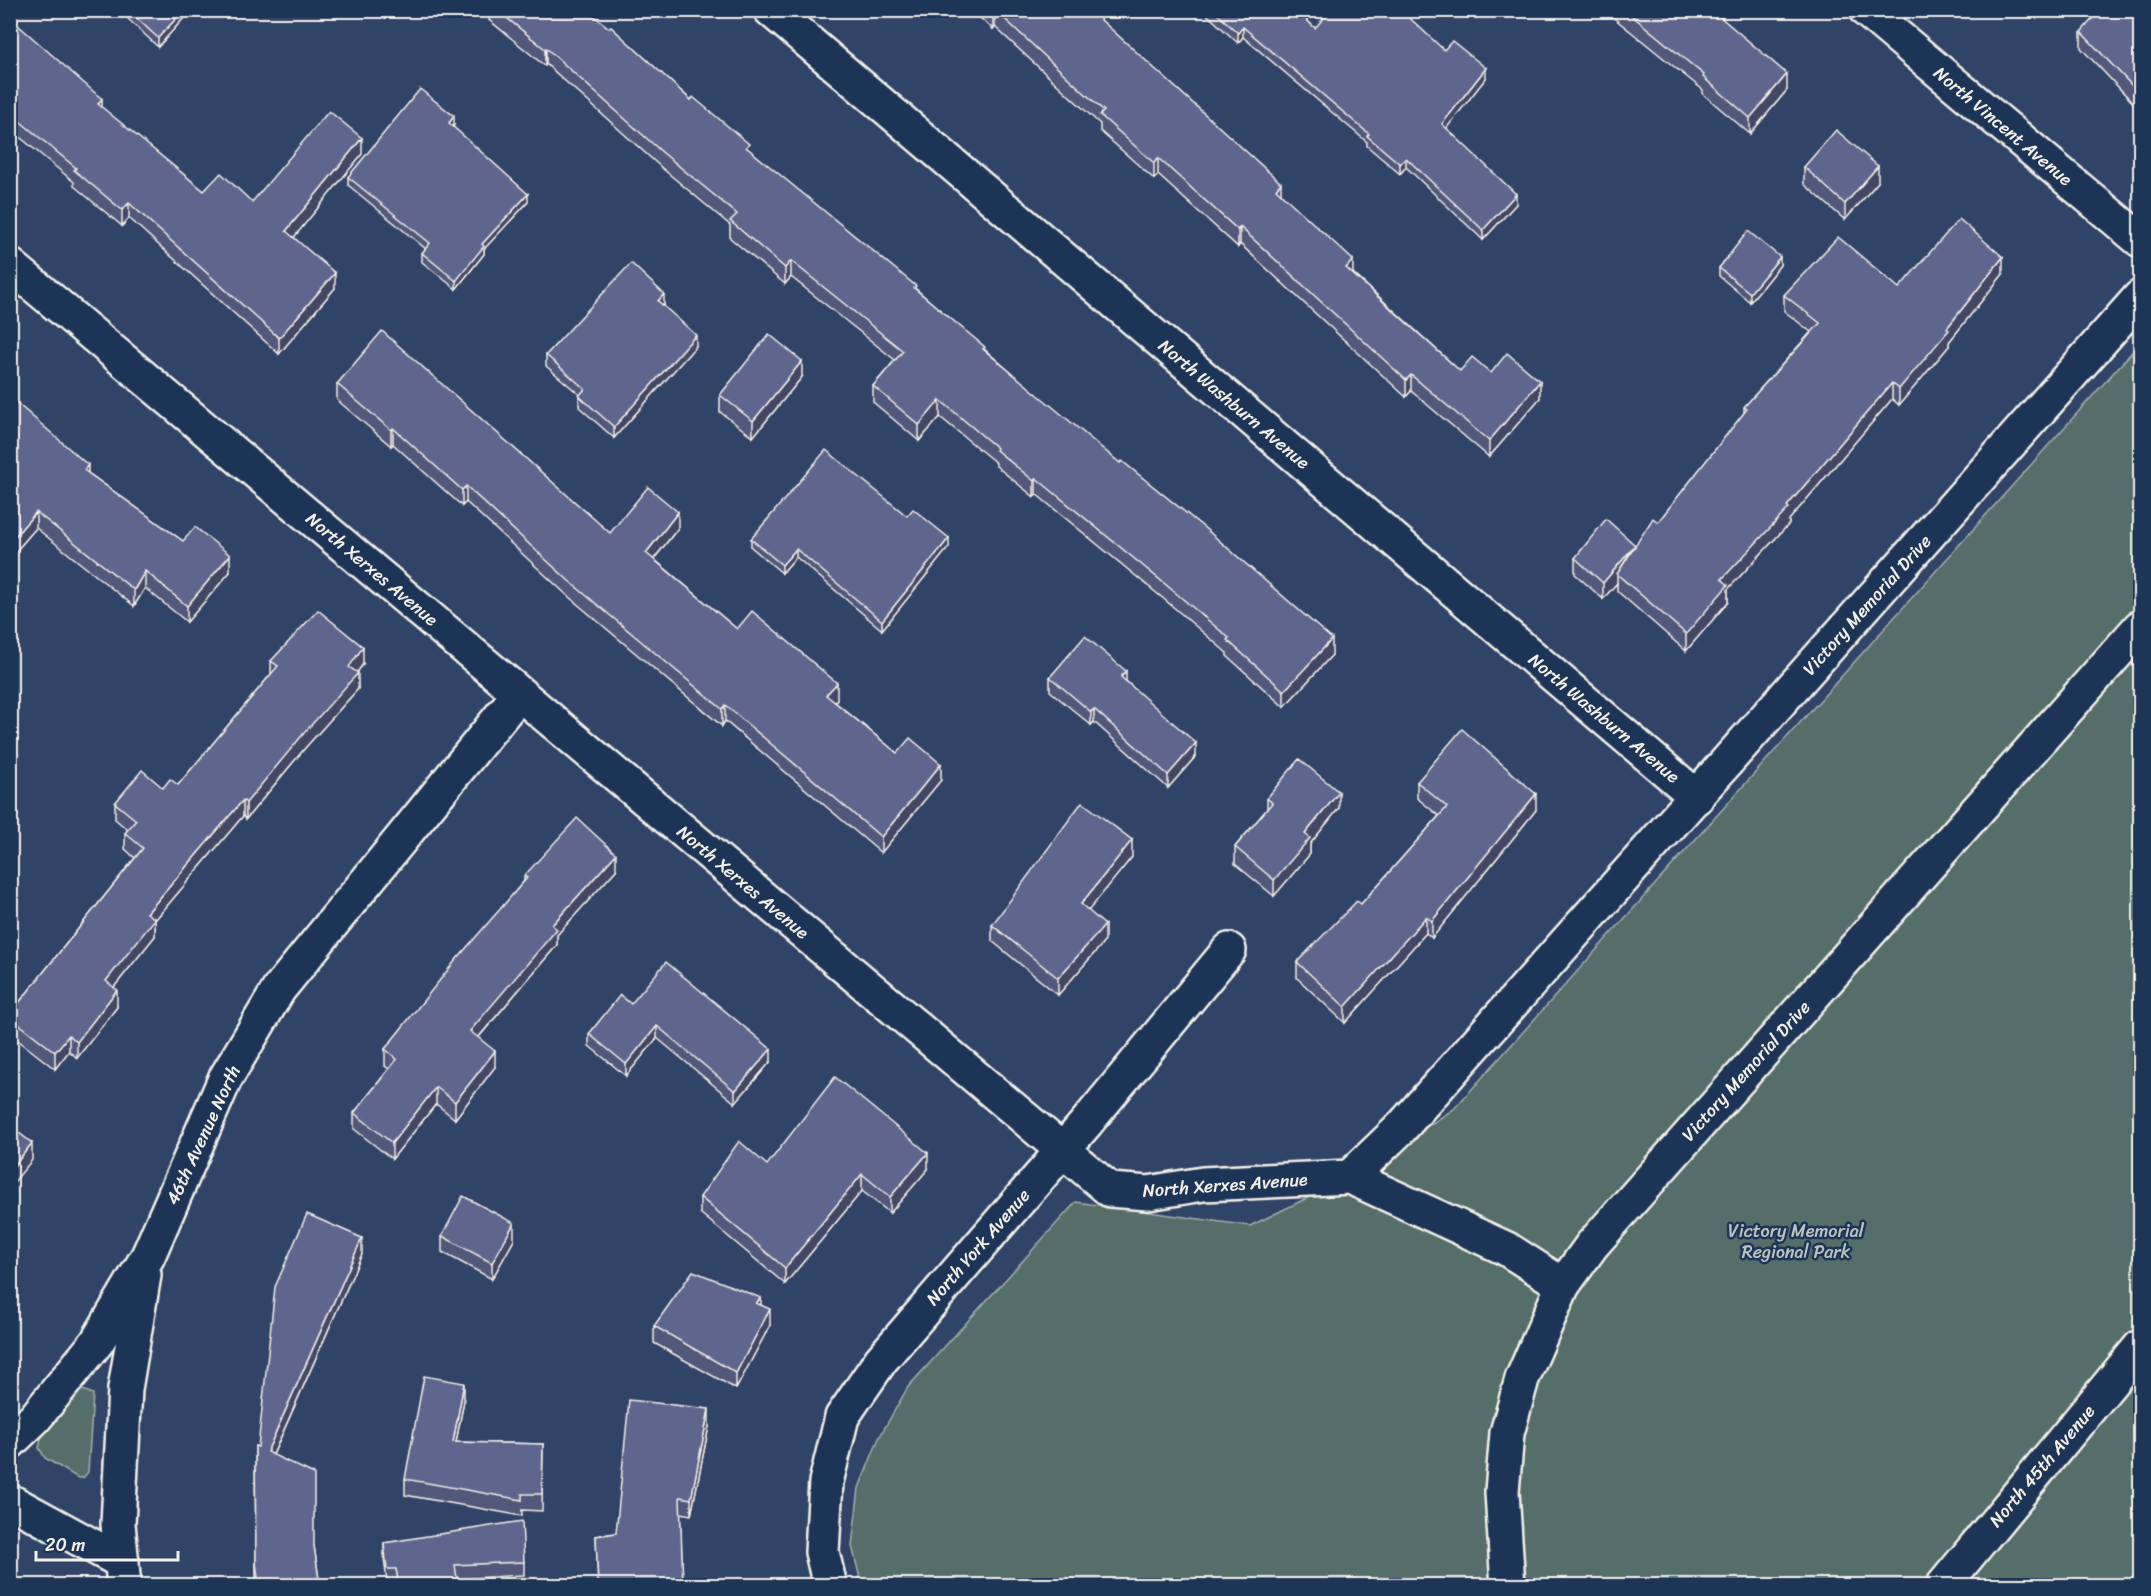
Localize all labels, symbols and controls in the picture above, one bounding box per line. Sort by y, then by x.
street label: North Vincent Avenue [1926,58,2080,194]
street label: North Washburn Avenue [1151,331,1317,478]
street label: North Xerxes Avenue [298,504,446,635]
street label: Victory Memorial Drive [1794,527,1940,683]
street label: North Washburn Avenue [1521,645,1687,792]
street label: North Xerxes Avenue [669,817,817,948]
street label: Victory Memorial Drive [1673,993,1819,1149]
street label: 46th Avenue North [157,1060,249,1210]
street label: North Xerxes Avenue [1141,1163,1309,1207]
street label: North York Avenue [918,1181,1038,1313]
park label: Victory Memorial Regional Park [1728,1215,1865,1268]
street label: North 45th Avenue [1981,1397,2104,1535]
scale bar [36,1524,178,1562]
text: 20 m [45,1529,85,1561]

